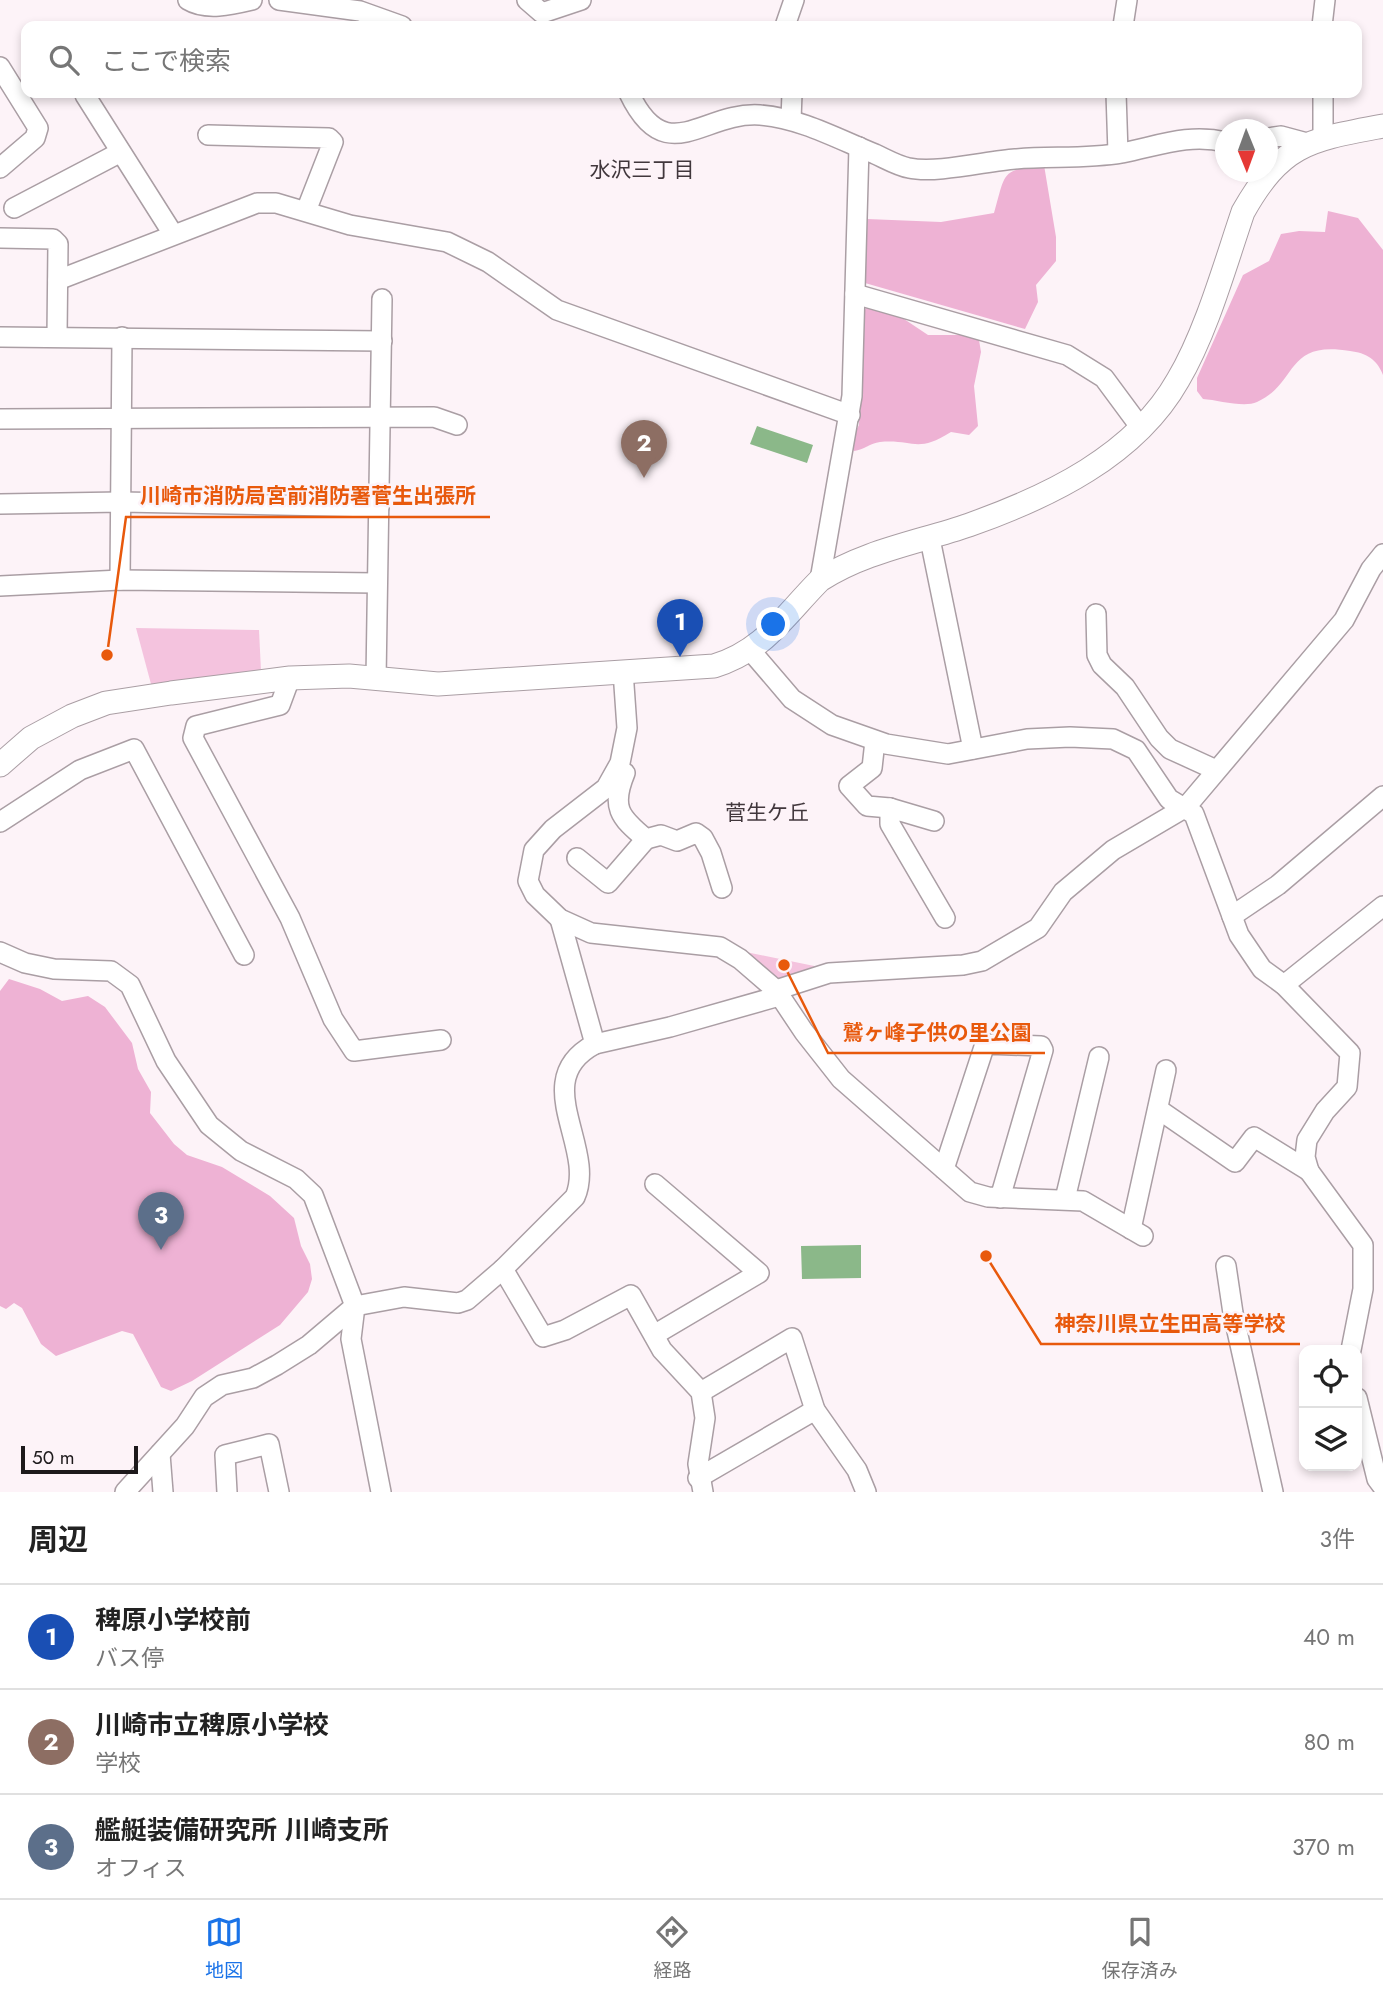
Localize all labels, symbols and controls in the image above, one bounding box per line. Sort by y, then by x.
search box [21,21,1362,98]
icon: search [45,41,83,79]
text: ここで検索 [101,42,231,80]
north arrow [1215,119,1278,182]
district label: 水沢三丁目 [590,155,695,185]
pin: 2 [621,420,667,478]
callout: 川崎市消防局宮前消防署菅生出張所 [126,475,490,517]
text: 川崎市消防局宮前消防署菅生出張所 [140,481,476,511]
pin: 1 [657,599,703,657]
your location [756,607,790,641]
district label: 菅生ケ丘 [725,798,809,828]
callout: 鷲ヶ峰子供の里公園 [828,1011,1045,1053]
text: 鷲ヶ峰子供の里公園 [843,1018,1032,1048]
pin: 3 [138,1192,184,1250]
callout: 神奈川県立生田高等学校 [1041,1302,1300,1344]
text: 神奈川県立生田高等学校 [1055,1309,1286,1339]
map controls [1299,1345,1362,1471]
button: locate [1299,1345,1362,1408]
button: layers [1299,1408,1362,1471]
scale bar [21,1443,138,1475]
text: 50 m [32,1444,75,1471]
text: 周辺 [28,1518,88,1561]
text: 3件 [1319,1522,1355,1556]
text: 稗原小学校前 [95,1601,251,1639]
text: 1 [45,1620,57,1654]
text: 40 m [1303,1620,1355,1654]
text: バス停 [95,1641,164,1675]
text: 川崎市立稗原小学校 [95,1706,329,1744]
text: 2 [43,1725,59,1759]
text: 80 m [1304,1725,1355,1759]
text: 学校 [95,1746,141,1780]
text: 艦艇装備研究所 川崎支所 [95,1811,389,1849]
text: 3 [44,1830,58,1864]
text: 370 m [1292,1830,1355,1864]
text: オフィス [95,1851,187,1885]
tab: 地図 [205,1913,243,1984]
tab: 経路 [653,1913,692,1984]
tab: 保存済み [1102,1913,1178,1984]

